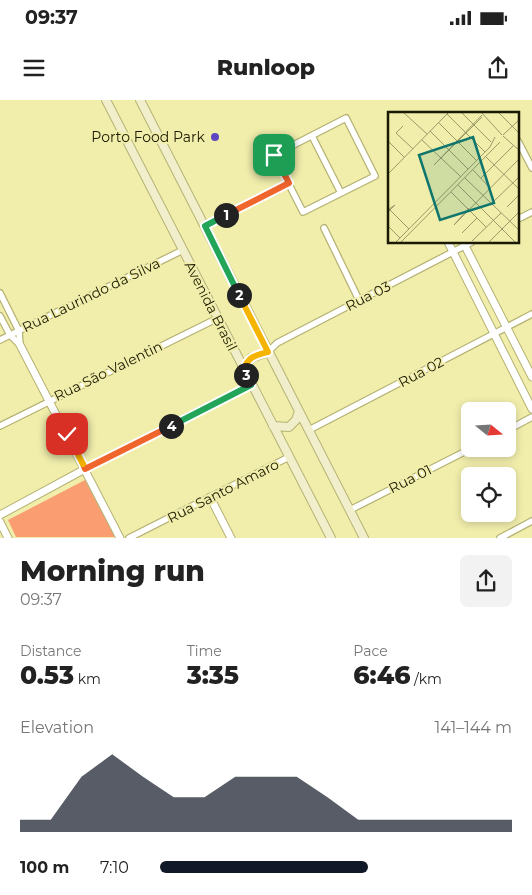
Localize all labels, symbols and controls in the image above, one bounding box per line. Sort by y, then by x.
text: 09:37 [25,6,78,29]
icon: menu [20,54,48,82]
text: Runloop [217,54,315,81]
icon: share [484,54,512,82]
inset map [388,112,520,244]
place label: Porto Food Park [91,128,206,146]
marker: Porto Food Park [209,131,221,143]
pin [253,134,295,176]
icon: arrive [260,141,288,169]
pin: 1 [214,202,238,228]
text: 1 [224,206,229,224]
street label: Rua Laurindo da Silva [19,254,163,336]
street label: Avenida Brasil [181,258,241,354]
street label: Rua 03 [342,277,394,315]
pin: 2 [226,282,252,308]
text: 2 [235,286,244,304]
street label: Rua São Valentin [51,337,165,405]
street label: Rua 02 [395,353,447,391]
pin: 3 [234,362,258,388]
text: 3 [242,366,251,384]
north arrow [461,402,516,458]
map controls [461,402,516,522]
pin [46,413,88,455]
pin: 4 [158,414,184,438]
text: 4 [167,417,176,435]
icon: check [53,420,81,448]
street label: Rua Santo Amaro [164,455,282,527]
street label: Rua 01 [386,461,434,497]
button: locate [461,467,516,522]
text: Morning run [20,554,205,588]
button: share [460,555,512,607]
text: 09:37 [20,590,62,609]
text: Distance [20,642,82,660]
text: Time [187,642,222,660]
text: Pace [353,642,388,660]
text: 0.53 [20,660,74,690]
text: 3:35 [187,660,239,690]
text: 6:46 [353,660,410,690]
text: km [74,670,101,688]
text: /km [410,670,442,688]
text: Elevation [20,718,94,737]
text: 141–144 m [434,718,512,737]
text: 100 m [20,858,69,877]
text: 7:10 [100,858,129,877]

